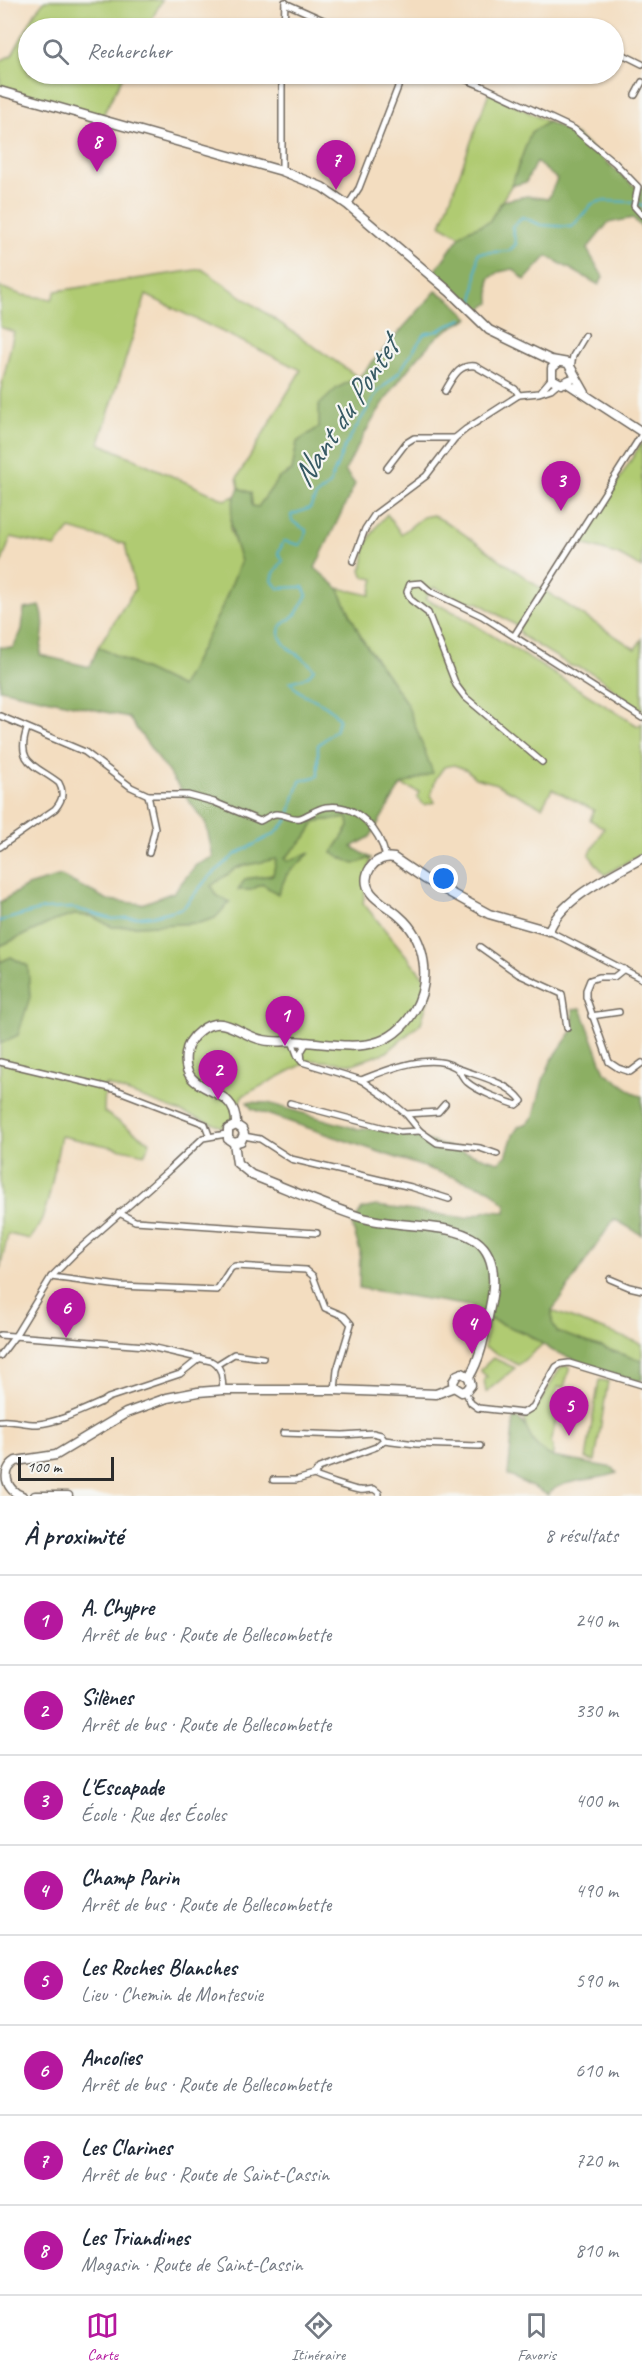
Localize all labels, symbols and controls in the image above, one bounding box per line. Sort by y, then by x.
search box [18,18,624,84]
icon: search [39,35,72,68]
text: Rechercher [87,37,171,65]
pin: 8 [78,122,116,172]
pin: 7 [316,140,356,190]
water label: Nant du Pontet [282,323,413,494]
pin: 3 [542,462,580,511]
your location [429,864,458,893]
pin: 1 [266,996,304,1046]
pin: 2 [198,1050,238,1100]
pin: 6 [46,1288,86,1338]
pin: 4 [452,1304,492,1354]
pin: 5 [550,1386,588,1436]
scale bar [18,1454,114,1482]
text: 100 m [27,1457,61,1477]
text: À proximité [24,1519,123,1552]
text: 8 résultats [545,1523,618,1548]
text: A. Chypre [81,1594,154,1622]
text: 1 [39,1608,48,1633]
text: 240 m [575,1608,618,1633]
text: Arrêt de bus · Route de Bellecombette [81,1622,331,1647]
text: Silènes [81,1684,133,1712]
text: 2 [39,1698,48,1723]
text: 330 m [575,1698,618,1723]
text: Arrêt de bus · Route de Bellecombette [81,1712,331,1737]
text: L'Escapade [81,1774,164,1802]
text: 3 [39,1788,48,1813]
text: 400 m [575,1788,618,1813]
text: École · Rue des Écoles [81,1802,226,1827]
text: Champ Parin [81,1864,179,1892]
text: 4 [39,1878,48,1903]
text: 490 m [575,1878,618,1903]
text: Arrêt de bus · Route de Bellecombette [81,1892,331,1917]
text: Les Roches Blanches [81,1954,237,1982]
text: 5 [39,1968,48,1993]
text: 590 m [575,1968,618,1993]
text: Lieu · Chemin de Montesuie [81,1982,263,2007]
text: Ancolies [81,2044,141,2072]
text: 6 [39,2058,48,2083]
text: 610 m [575,2058,618,2083]
text: Arrêt de bus · Route de Bellecombette [81,2072,331,2097]
text: Les Clarines [81,2134,172,2162]
text: 7 [39,2148,48,2173]
text: 720 m [575,2148,618,2173]
text: Arrêt de bus · Route de Saint-Cassin [81,2162,329,2187]
text: Les Triandines [81,2224,190,2252]
text: 8 [39,2238,48,2263]
text: 810 m [575,2238,618,2263]
text: Magasin · Route de Saint-Cassin [81,2252,303,2277]
tab: Carte [86,2309,119,2365]
tab: Itinéraire [291,2309,345,2365]
tab: Favoris [517,2309,556,2365]

